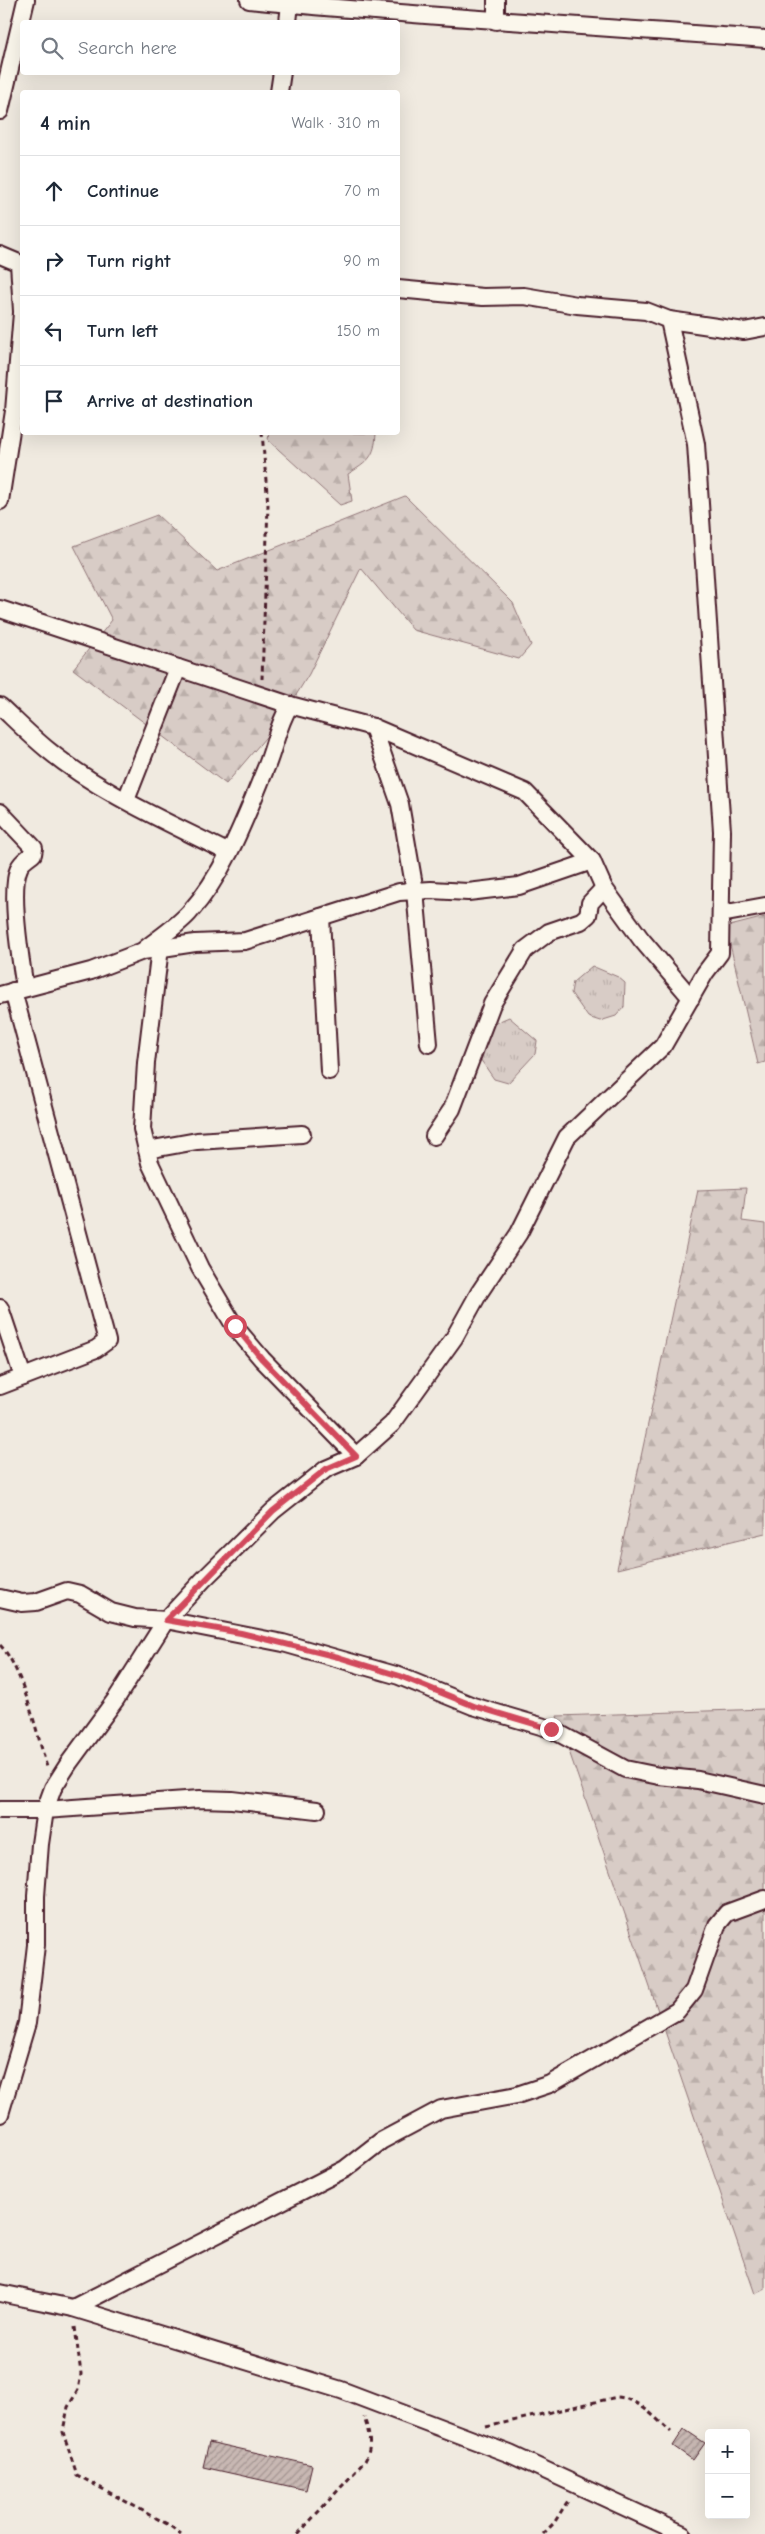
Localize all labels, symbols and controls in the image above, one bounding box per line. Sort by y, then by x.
search box [20,20,400,75]
icon: search [38,34,66,62]
text: Search here [78,37,177,59]
text: 4 min [40,111,91,135]
text: Walk · 310 m [291,114,380,132]
icon: ahead [40,177,68,205]
text: Continue [87,180,159,202]
text: 70 m [344,182,380,200]
icon: right [40,247,68,275]
text: Turn right [87,250,171,272]
text: 90 m [343,252,380,270]
icon: left [40,317,68,345]
text: Turn left [87,320,158,342]
text: 150 m [337,322,380,340]
icon: arrive [40,387,68,415]
text: Arrive at destination [87,390,253,412]
route start [224,1315,247,1338]
route end [540,1718,563,1741]
map controls [705,2429,750,2519]
button: + [705,2429,750,2474]
button: − [705,2474,750,2519]

